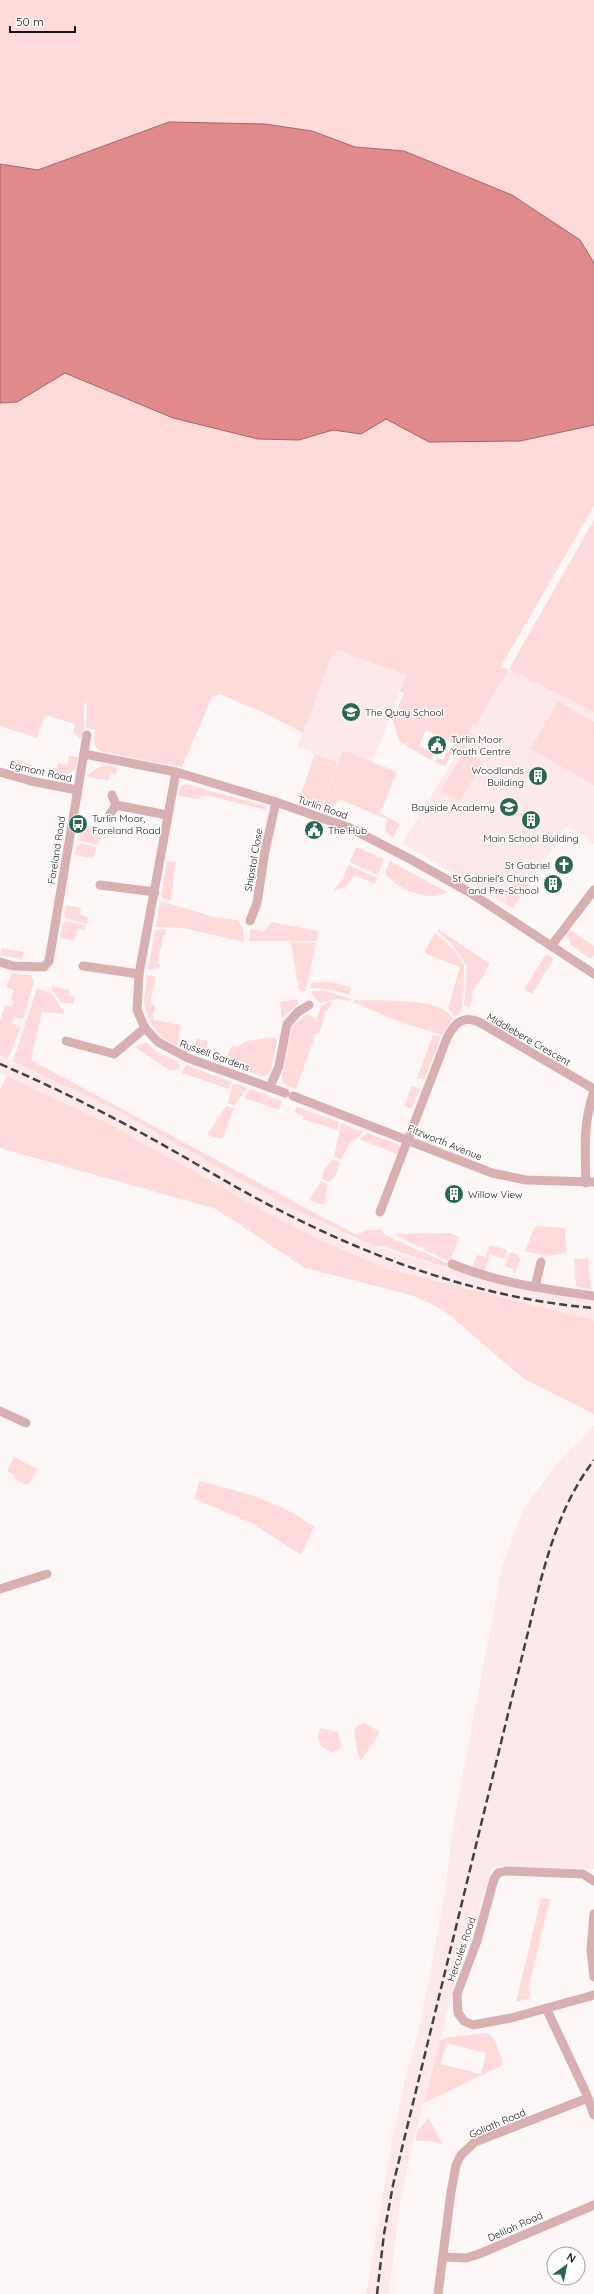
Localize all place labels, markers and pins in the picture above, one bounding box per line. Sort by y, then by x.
school or university icon: The Quay School [340,701,362,723]
place label: The Quay School [365,706,444,719]
place label: Turlin Moor Youth Centre [451,733,511,758]
public building icon: Turlin Moor Youth Centre [426,734,448,756]
place label: Woodlands Building [471,764,524,789]
building icon: Woodlands Building [527,765,549,787]
school or university icon: Bayside Academy [498,796,520,818]
place label: Bayside Academy [411,801,495,814]
building icon: Main School Building [520,809,542,831]
place label: Turlin Moor, Foreland Road [92,812,161,837]
bus stop icon: Turlin Moor, Foreland Road [67,813,89,835]
public building icon: The Hub [303,819,325,841]
place label: The Hub [328,824,367,837]
place label: Main School Building [483,832,579,845]
church icon: St Gabriel [553,854,575,876]
place label: St Gabriel [505,859,550,872]
place label: St Gabriel's Church and Pre-School [452,872,539,897]
building icon: St Gabriel's Church and Pre-School [542,873,564,895]
building icon: Willow View [443,1183,465,1205]
place label: Willow View [468,1188,523,1201]

